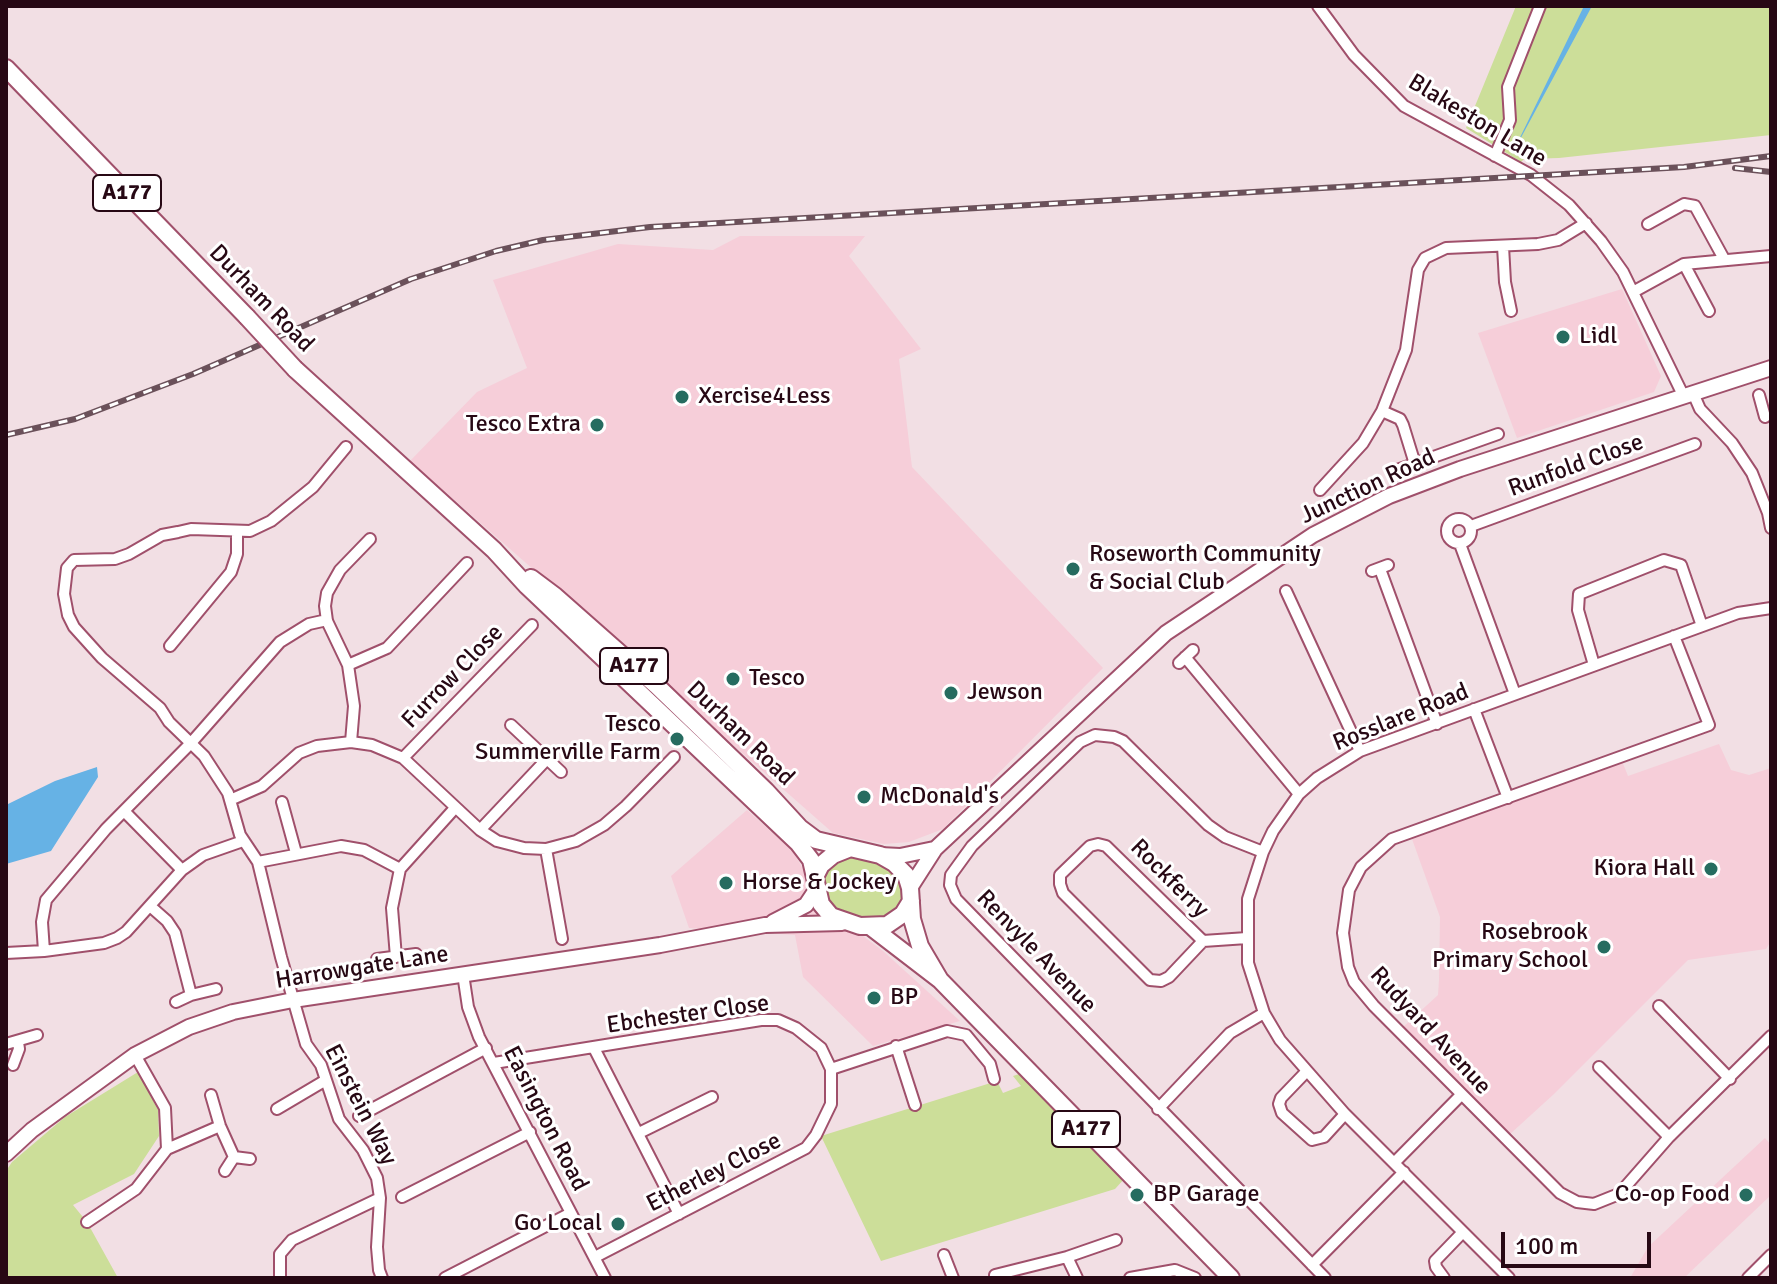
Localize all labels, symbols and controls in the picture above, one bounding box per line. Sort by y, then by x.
street label: Blakeston Lane [1403,68,1551,174]
road number: A177 [93,175,161,211]
street label: Durham Road [203,239,319,359]
place label: Lidl [1579,323,1617,351]
marker: Lidl [1554,328,1572,346]
place label: Xercise4Less [698,383,830,411]
marker: Xercise4Less [673,388,691,406]
place label: Tesco Extra [466,411,581,439]
marker: Tesco Extra [588,416,606,434]
street label: Runfold Close [1505,428,1647,504]
street label: Junction Road [1296,443,1440,531]
place label: Roseworth Community & Social Club [1089,541,1321,597]
marker: Roseworth Community & Social Club [1064,560,1082,578]
street label: Furrow Close [396,619,510,735]
road number: A177 [600,648,668,684]
place label: Tesco [749,665,805,693]
marker: Tesco [724,670,742,688]
street label: Durham Road [680,676,800,792]
street label: Rosslare Road [1329,678,1473,758]
place label: Jewson [967,679,1043,707]
marker: Jewson [942,684,960,702]
place label: Tesco Summerville Farm [475,711,661,767]
marker: Tesco Summerville Farm [668,730,686,748]
place label: McDonald's [880,783,999,811]
marker: McDonald's [855,788,873,806]
street label: Rockferry [1124,834,1214,924]
place label: Kiora Hall [1593,855,1695,883]
marker: Kiora Hall [1702,860,1720,878]
place label: Horse & Jockey [742,869,897,897]
marker: Horse & Jockey [717,874,735,892]
street label: Renvyle Avenue [970,884,1102,1020]
place label: Rosebrook Primary School [1432,919,1588,975]
marker: Rosebrook Primary School [1595,938,1613,956]
street label: Harrowgate Lane [273,940,451,996]
street label: Rudyard Avenue [1363,961,1497,1101]
place label: BP [890,984,918,1012]
street label: Ebchester Close [605,989,771,1041]
marker: BP [865,989,883,1007]
street label: Einstein Way [317,1040,403,1170]
street label: Easington Road [496,1042,594,1196]
road number: A177 [1052,1111,1120,1147]
street label: Etherley Close [642,1127,786,1219]
place label: BP Garage [1153,1181,1259,1209]
place label: Co-op Food [1615,1181,1730,1209]
marker: BP Garage [1128,1186,1146,1204]
marker: Co-op Food [1737,1186,1755,1204]
place label: Go Local [514,1210,602,1238]
marker: Go Local [609,1215,627,1233]
scale bar [1505,1216,1655,1266]
text: 100 m [1515,1231,1578,1261]

